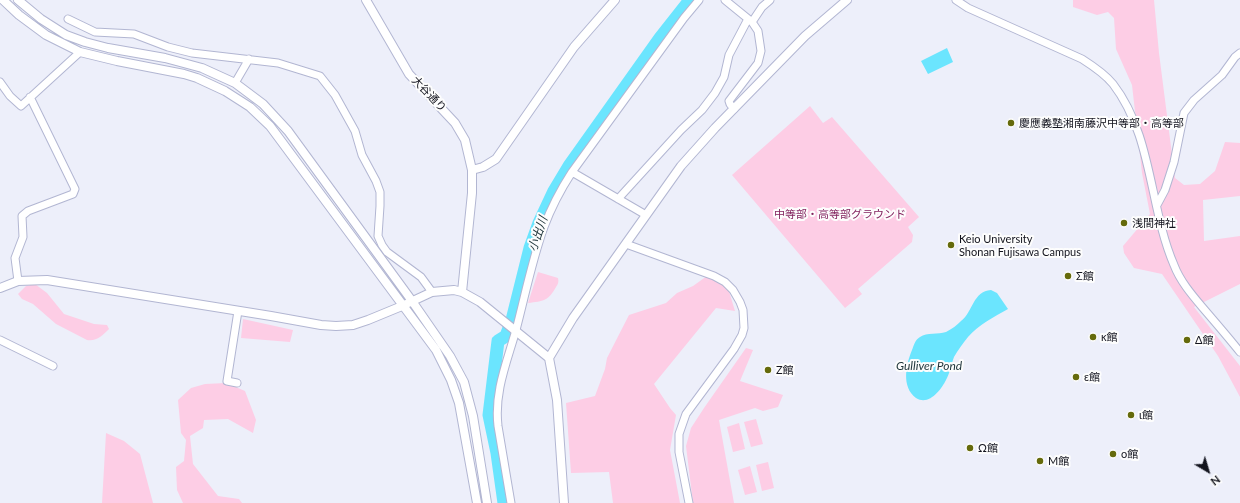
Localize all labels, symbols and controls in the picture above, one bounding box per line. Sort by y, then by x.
street label: 大谷通り [409,74,449,114]
place label: 慶應義塾湘南藤沢中等部・高等部 [1019,116,1184,130]
marker: 慶應義塾湘南藤沢中等部・高等部 [1006,118,1016,128]
park label: 中等部・高等部グラウンド [774,207,906,221]
water label: 小出川 [525,215,551,253]
place label: 浅間神社 [1132,216,1176,230]
marker: 浅間神社 [1119,218,1129,228]
place label: Keio University Shonan Fujisawa Campus [959,232,1081,258]
marker: Keio University Shonan Fujisawa Campus [946,240,956,250]
place label: Σ館 [1076,269,1094,283]
marker: Σ館 [1063,271,1073,281]
place label: κ館 [1101,330,1118,344]
marker: κ館 [1088,332,1098,342]
place label: Δ館 [1195,333,1213,347]
marker: Δ館 [1182,335,1192,345]
water label: Gulliver Pond [896,359,962,373]
place label: Ζ館 [776,363,794,377]
marker: Ζ館 [763,365,773,375]
place label: ε館 [1084,370,1100,384]
marker: ε館 [1071,372,1081,382]
place label: ι館 [1139,408,1153,422]
marker: ι館 [1126,410,1136,420]
place label: Ω館 [978,441,998,455]
marker: Ω館 [965,443,975,453]
place label: ο館 [1121,447,1138,461]
marker: ο館 [1108,449,1118,459]
north arrow [1188,451,1228,491]
place label: Μ館 [1048,454,1069,468]
marker: Μ館 [1035,456,1045,466]
text: N [1208,473,1223,489]

